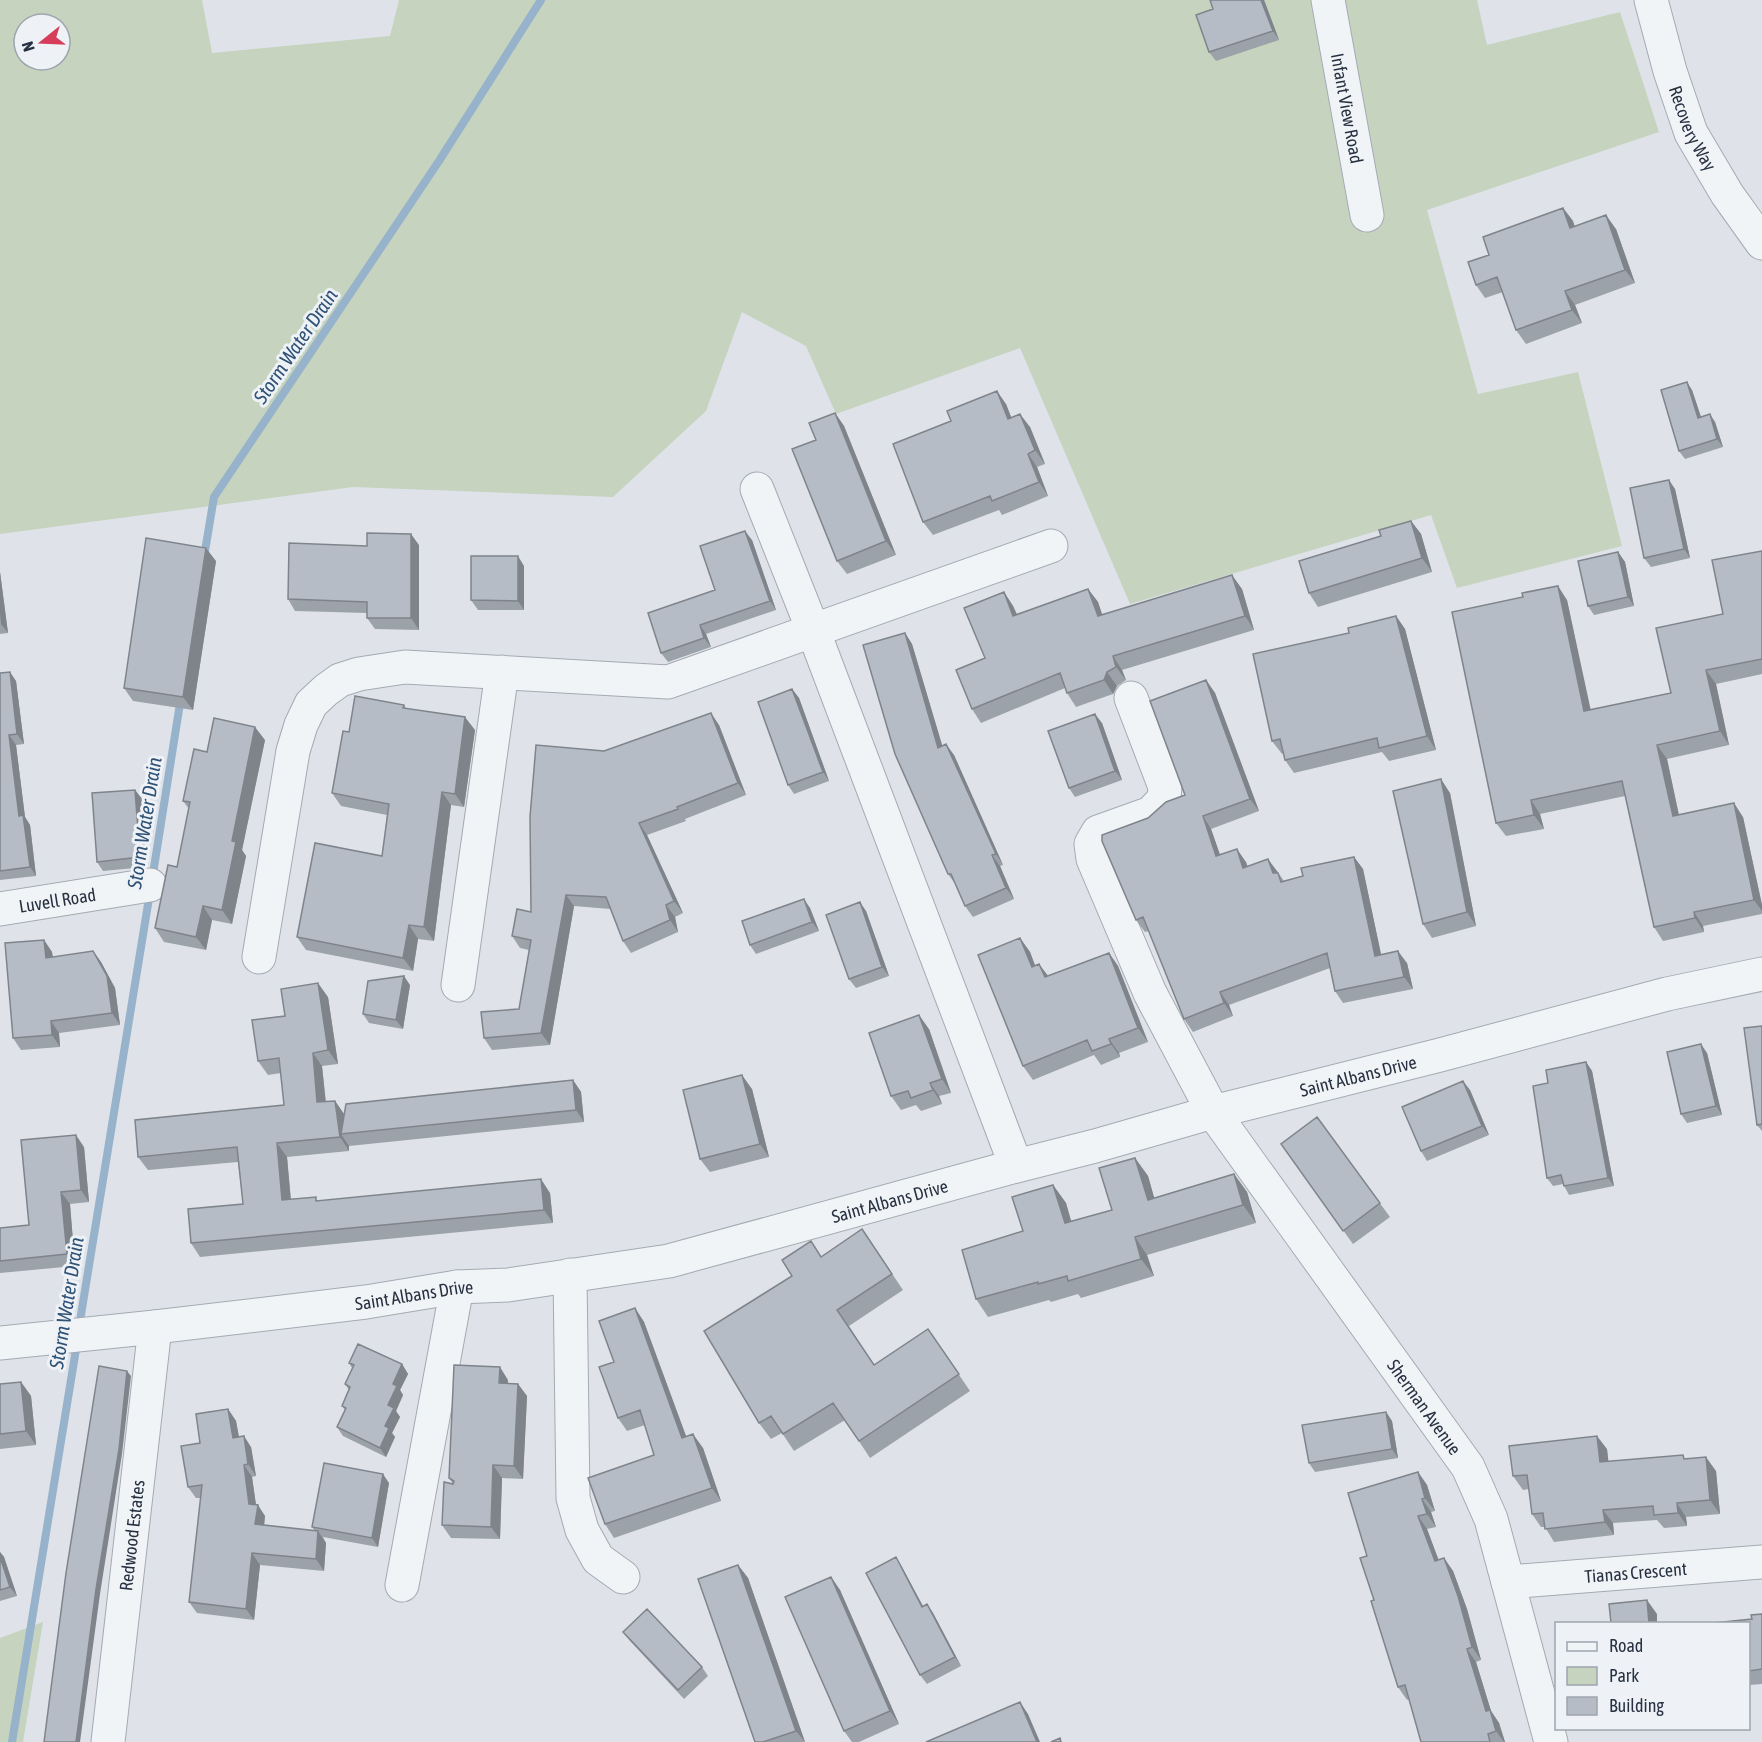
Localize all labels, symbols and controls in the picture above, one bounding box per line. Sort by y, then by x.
north arrow [12,12,72,72]
text: N [18,39,38,54]
street label: Infant View Road [1327,51,1368,165]
street label: Recovery Way [1665,83,1721,174]
water label: Storm Water Drain [248,284,342,408]
water label: Storm Water Drain [122,755,166,891]
street label: Luvell Road [17,883,97,916]
street label: Saint Albans Drive [1298,1051,1419,1100]
street label: Saint Albans Drive [829,1175,950,1227]
water label: Storm Water Drain [44,1235,88,1371]
street label: Saint Albans Drive [354,1276,474,1314]
street label: Sherman Avenue [1383,1355,1466,1459]
street label: Redwood Estates [115,1479,148,1592]
street label: Tianas Crescent [1584,1557,1688,1586]
legend [1555,1622,1750,1730]
text: Road [1609,1635,1643,1656]
text: Park [1609,1665,1639,1686]
text: Building [1609,1695,1664,1716]

